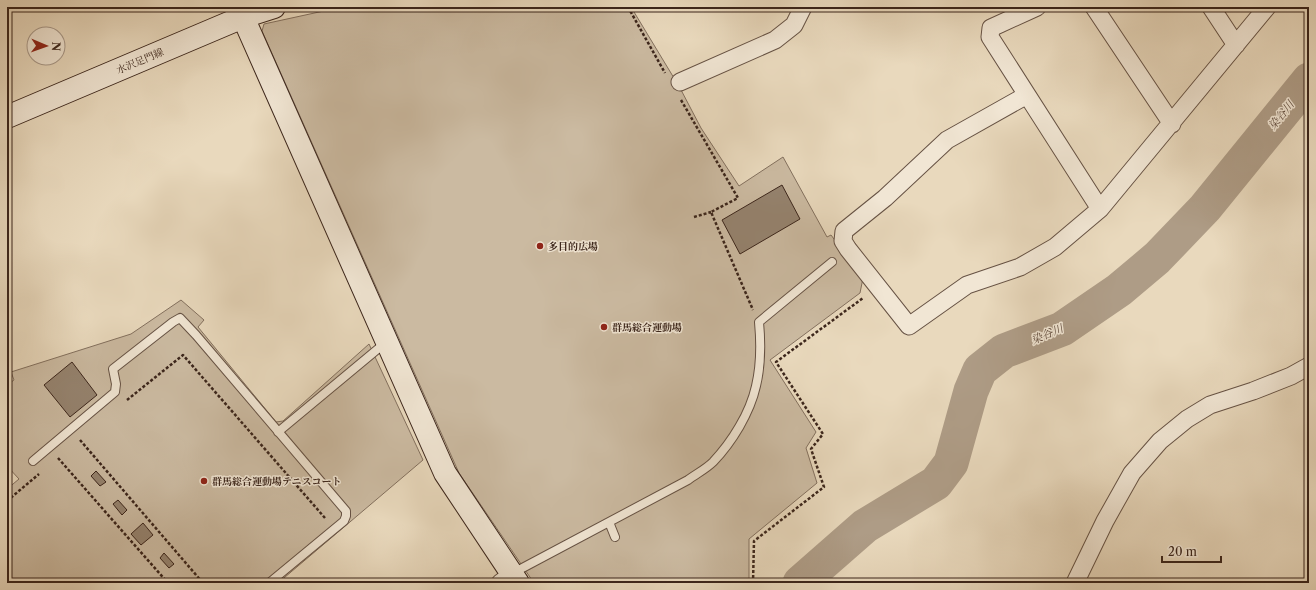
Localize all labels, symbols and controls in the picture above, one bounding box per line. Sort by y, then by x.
north arrow [26,26,66,66]
text: N [49,41,63,52]
street label: 水沢足門線 [114,45,166,77]
water label: 染谷川 [1265,97,1297,132]
place label: 多目的広場 [548,240,598,253]
marker: 多目的広場 [535,241,545,251]
place label: 群馬総合運動場 [612,321,682,334]
water label: 染谷川 [1029,321,1066,347]
marker: 群馬総合運動場 [599,322,609,332]
place label: 群馬総合運動場テニスコート [212,475,342,488]
marker: 群馬総合運動場テニスコート [199,476,209,486]
scale bar [1162,538,1221,564]
text: 20 m [1168,544,1197,559]

